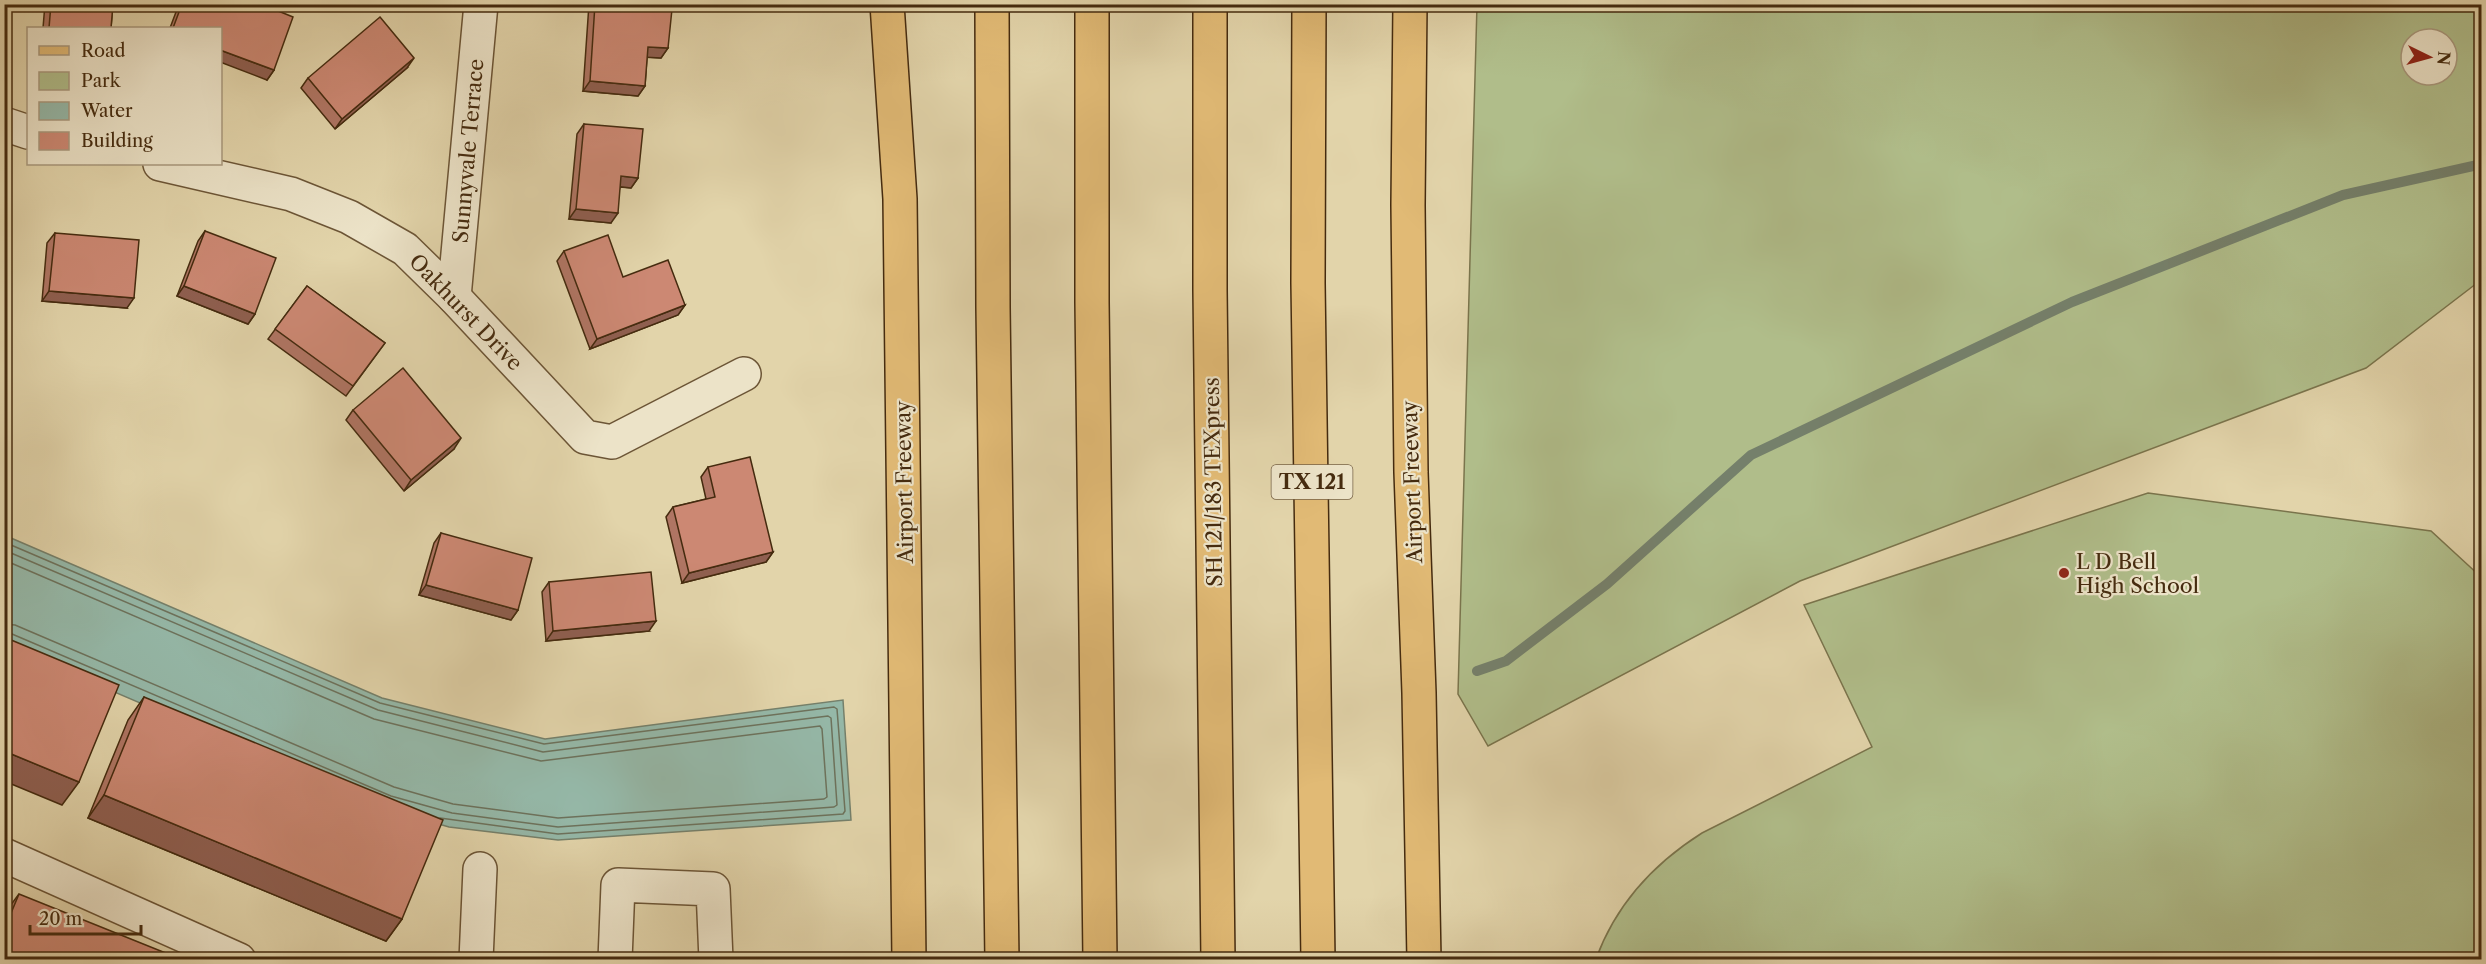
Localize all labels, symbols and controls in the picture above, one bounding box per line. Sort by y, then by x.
legend [27,27,222,165]
north arrow [2399,27,2459,87]
text: Road [81,40,126,62]
text: N [2433,51,2455,66]
street label: Sunnyvale Terrace [447,58,489,244]
text: Park [81,70,122,92]
text: Water [80,100,133,122]
text: Building [81,130,153,152]
street label: Oakhurst Drive [404,249,528,375]
street label: SH 121/183 TEXpress [1199,377,1227,587]
street label: Airport Freeway [890,400,918,565]
street label: Airport Freeway [1397,400,1427,565]
road number: TX 121 [1272,465,1352,499]
place label: L D Bell High School [2076,549,2199,598]
marker: L D Bell High School [2057,566,2071,580]
scale bar [30,898,141,936]
text: 20 m [39,908,83,930]

